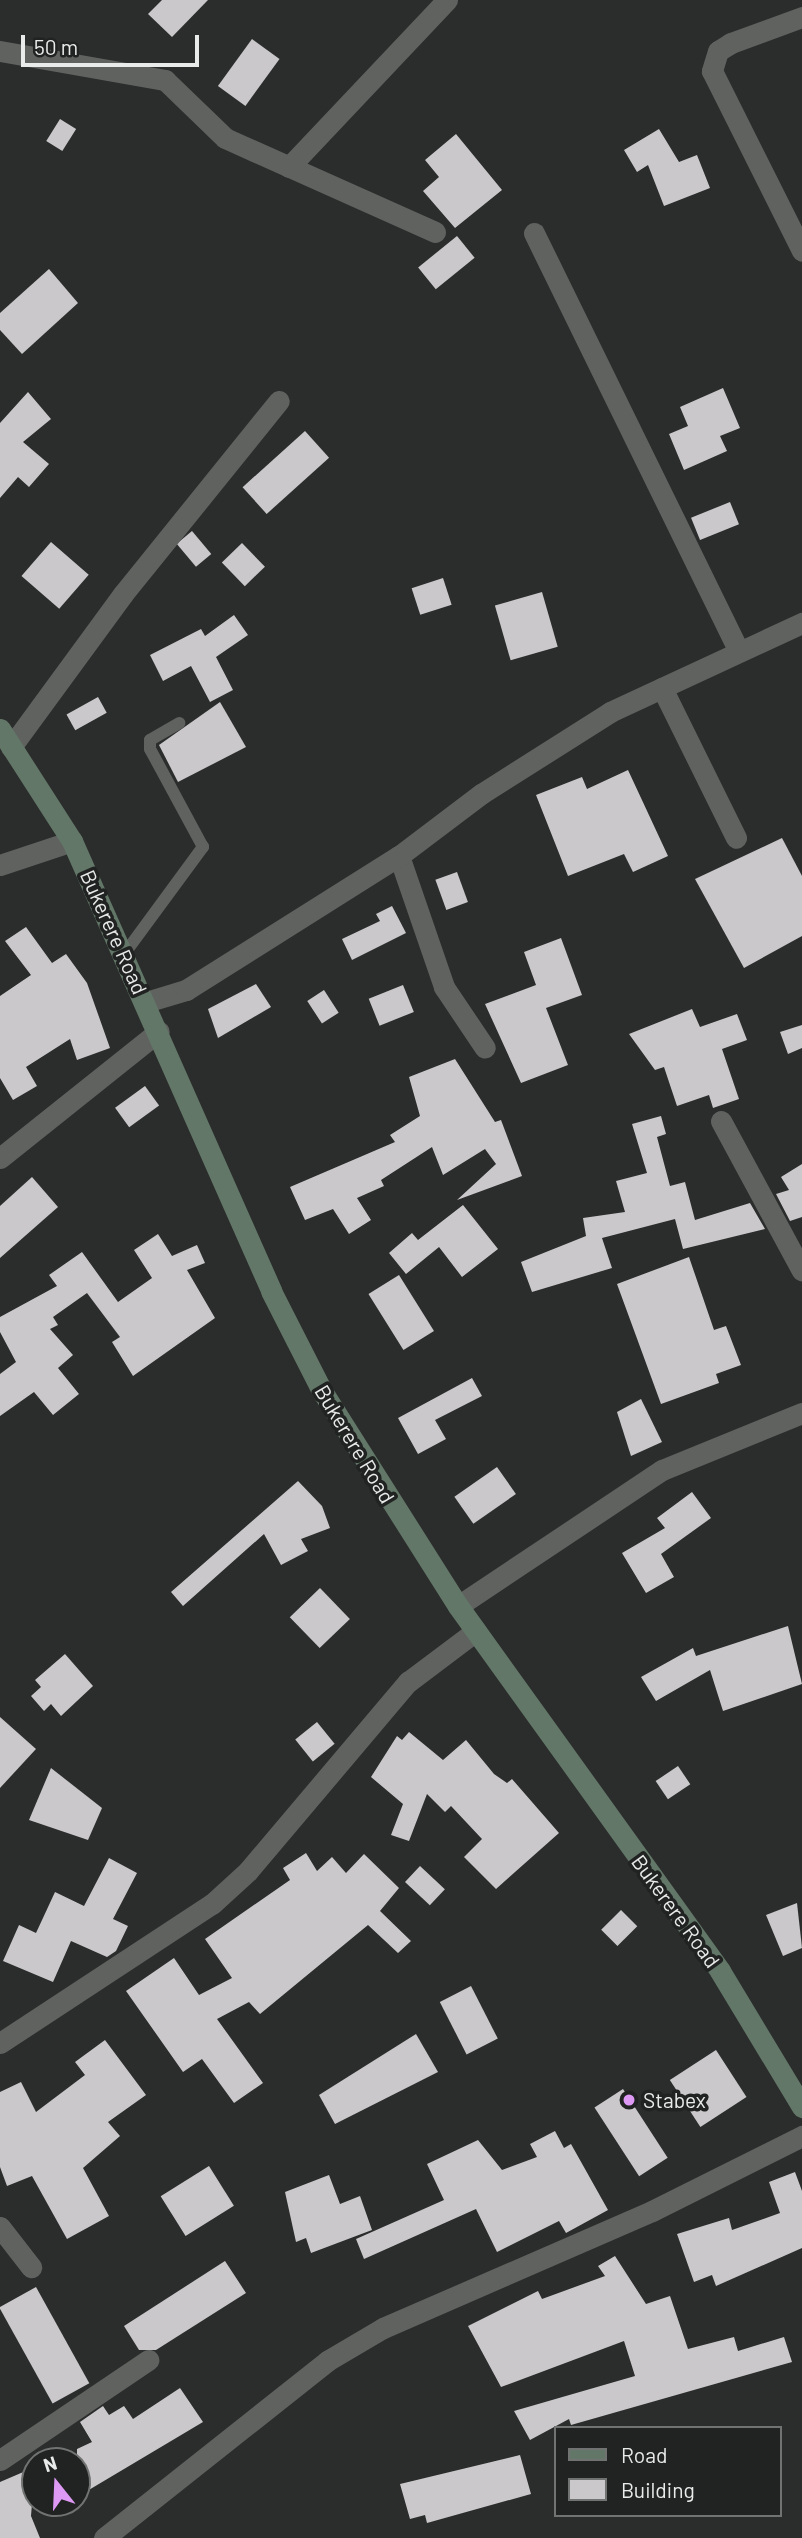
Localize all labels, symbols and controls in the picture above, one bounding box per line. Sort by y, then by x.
scale bar [24,21,203,65]
text: 50 m [34,34,78,59]
street label: Bukerere Road [75,866,153,998]
street label: Bukerere Road [310,1380,400,1508]
street label: Bukerere Road [627,1850,725,1972]
place label: Stabex [643,2087,706,2113]
marker: Stabex [621,2092,637,2108]
legend [554,2426,781,2517]
text: Road [621,2442,667,2467]
north arrow [21,2447,91,2517]
text: N [40,2451,60,2476]
text: Building [621,2477,695,2502]

